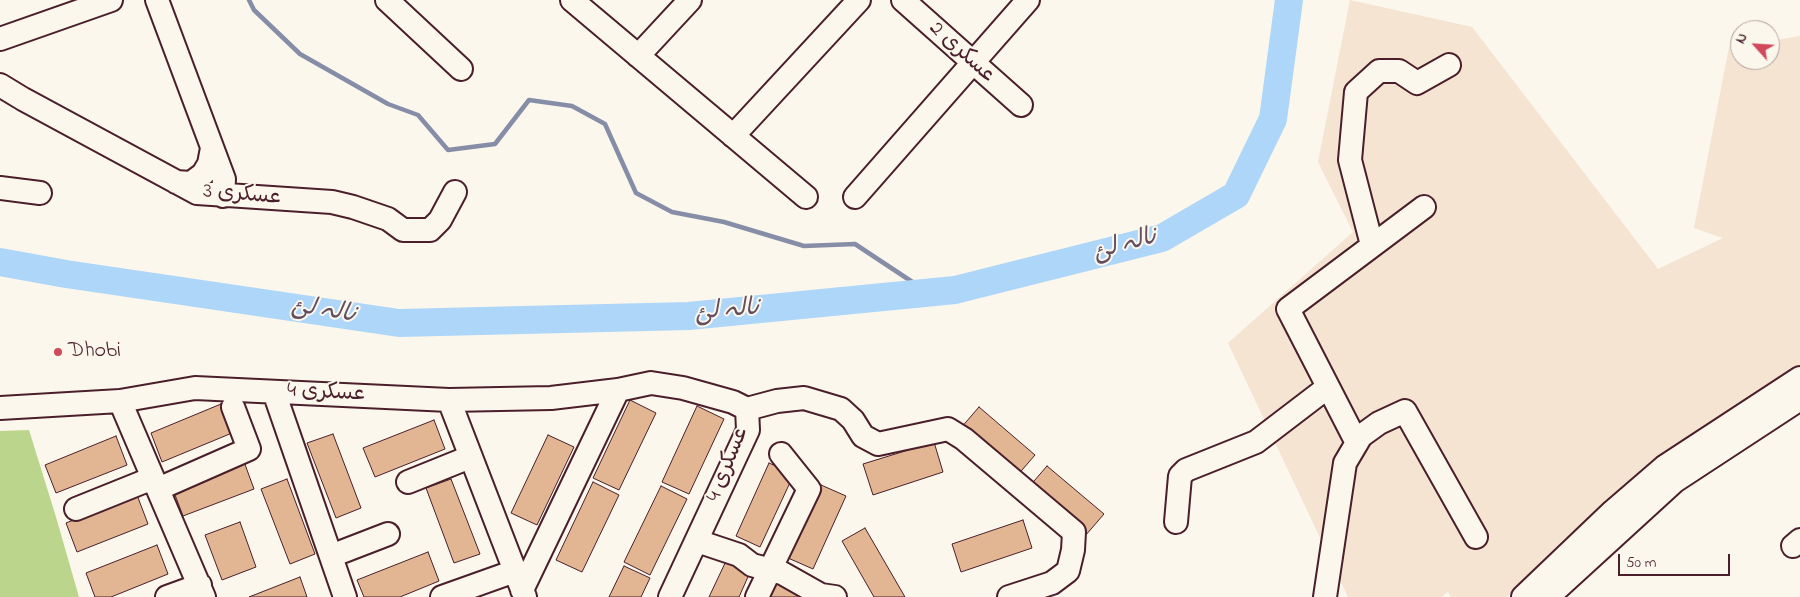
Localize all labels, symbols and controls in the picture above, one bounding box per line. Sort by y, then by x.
street label: عسکری 2 [922,16,1000,90]
north arrow [1730,20,1780,70]
text: N [1730,30,1753,48]
street label: عسکری 3 [202,179,282,213]
water label: نالہ لئ [1091,224,1161,268]
water label: نالہ لئ [289,293,359,331]
water label: نالہ لئ [694,295,762,329]
place label: Dhobi [68,339,121,365]
marker: Dhobi [52,346,64,358]
street label: عسکری 4 [286,379,366,409]
street label: عسکری 4 [702,424,756,506]
scale bar [1620,544,1732,576]
text: 50 m [1626,552,1656,574]

